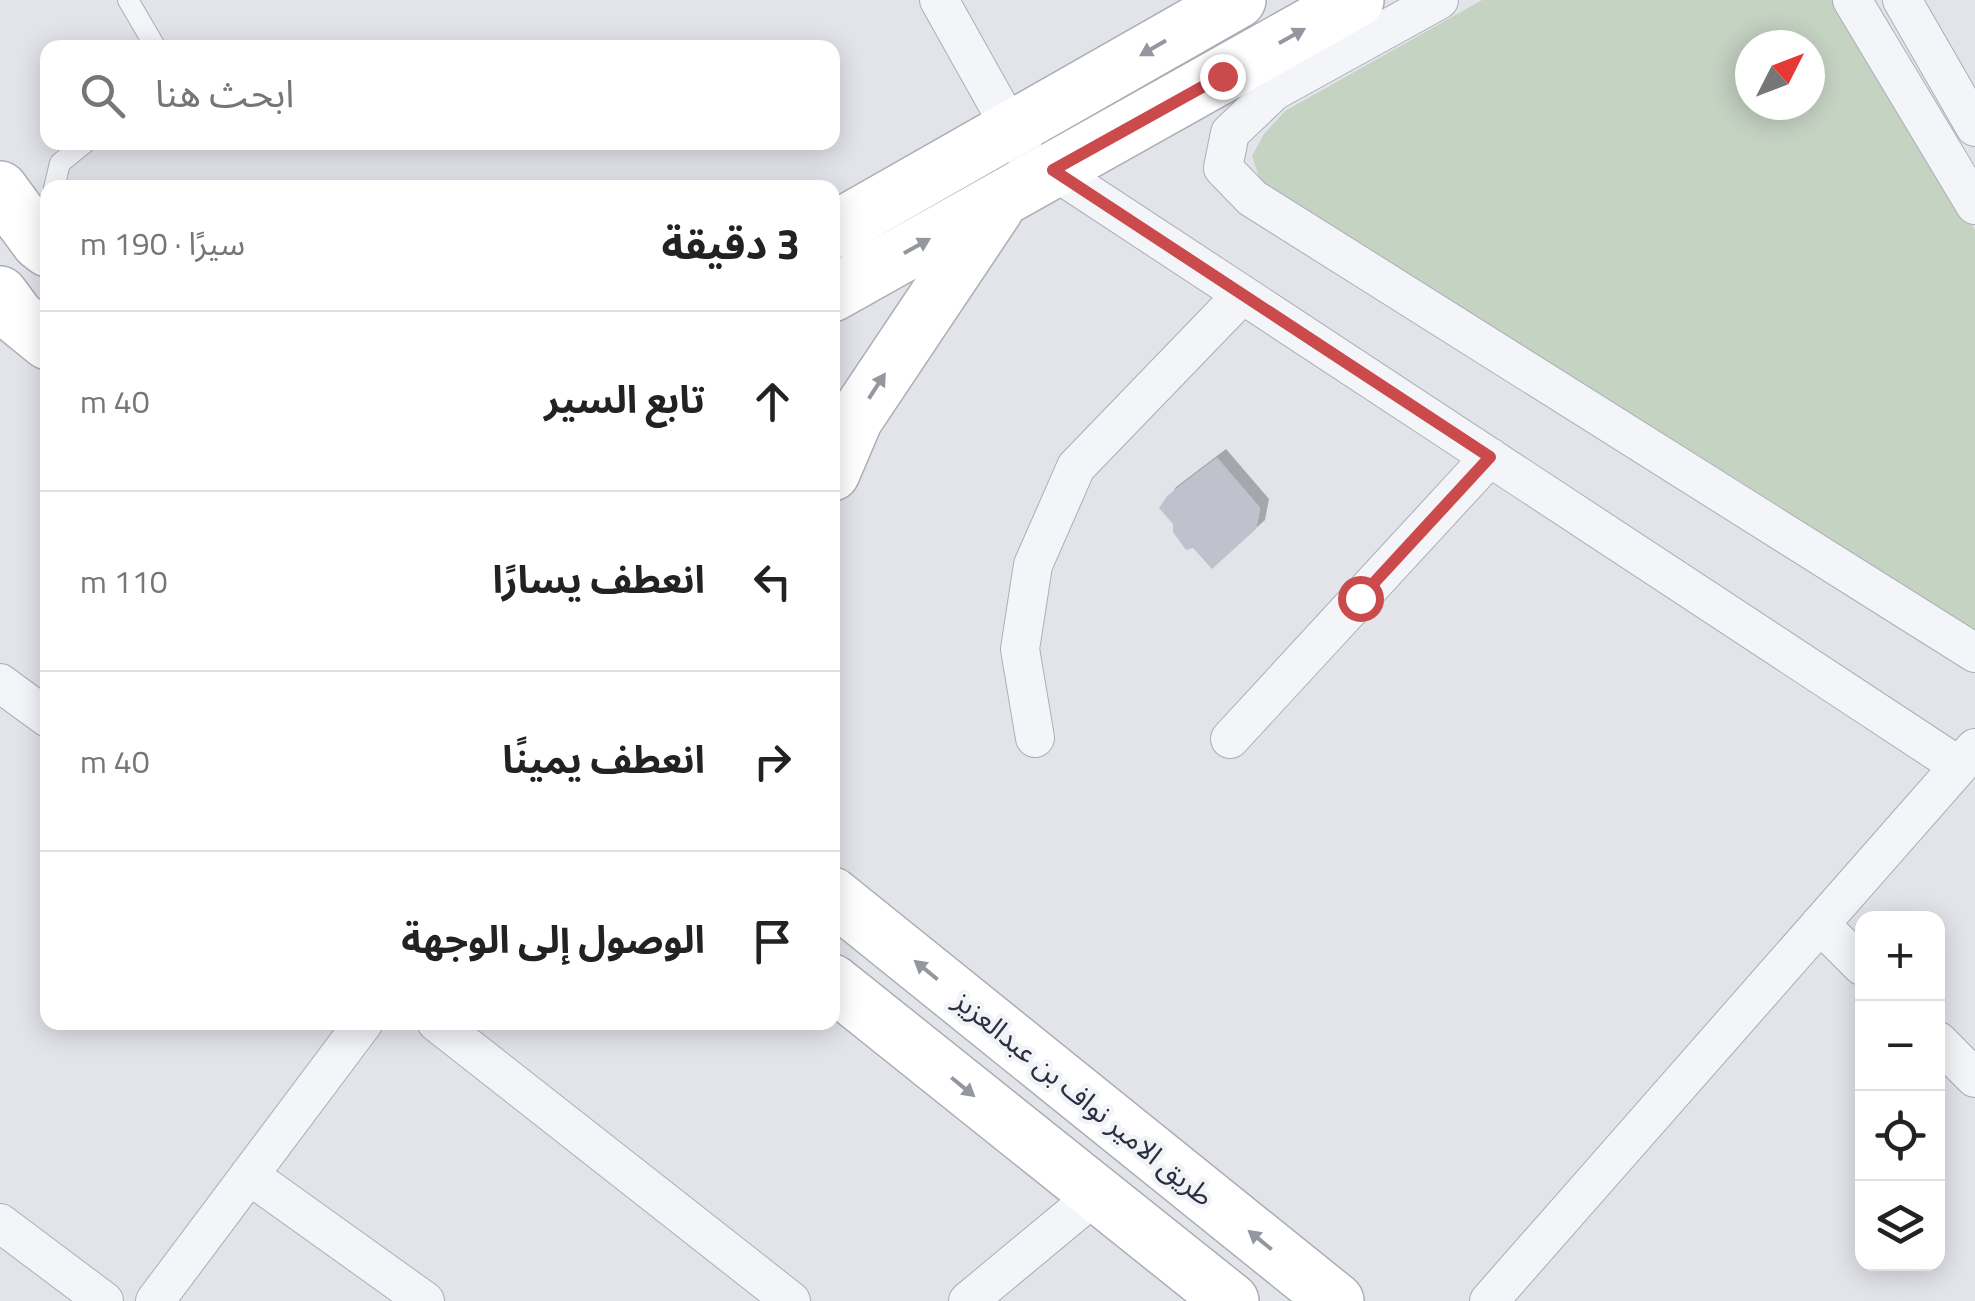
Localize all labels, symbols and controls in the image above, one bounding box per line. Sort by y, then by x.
one-way arrow [1278,27,1307,44]
north arrow [1735,30,1825,120]
one-way arrow [1139,39,1167,57]
search box [40,40,840,150]
route end [1200,54,1246,100]
text: ابحث هنا [155,64,294,122]
icon: search [75,68,130,123]
text: 3 دقيقة [662,211,800,275]
text: سيرًا · 190 m [80,219,245,267]
one-way arrow [903,238,932,255]
text: تابع السير [544,370,705,428]
one-way arrow [867,373,885,400]
icon: ahead [745,374,800,429]
text: 40 m [80,377,150,425]
text: انعطف يسارًا [493,550,705,608]
icon: left [745,554,800,609]
text: 110 m [80,557,168,605]
route start [1338,576,1384,622]
text: انعطف يمينًا [502,730,705,788]
icon: right [745,734,800,789]
text: 40 m [80,737,150,785]
text: الوصول إلى الوجهة [401,910,705,968]
map controls [1855,911,1945,1271]
button: + [1855,911,1945,1001]
icon: arrive [745,914,800,969]
one-way arrow [913,960,938,981]
street label: طريق الامير نواف بن عبدالعزيز [944,978,1224,1216]
button: − [1855,1001,1945,1091]
one-way arrow [951,1076,976,1097]
button: locate [1855,1091,1945,1181]
button: layers [1855,1181,1945,1271]
one-way arrow [1248,1230,1273,1251]

